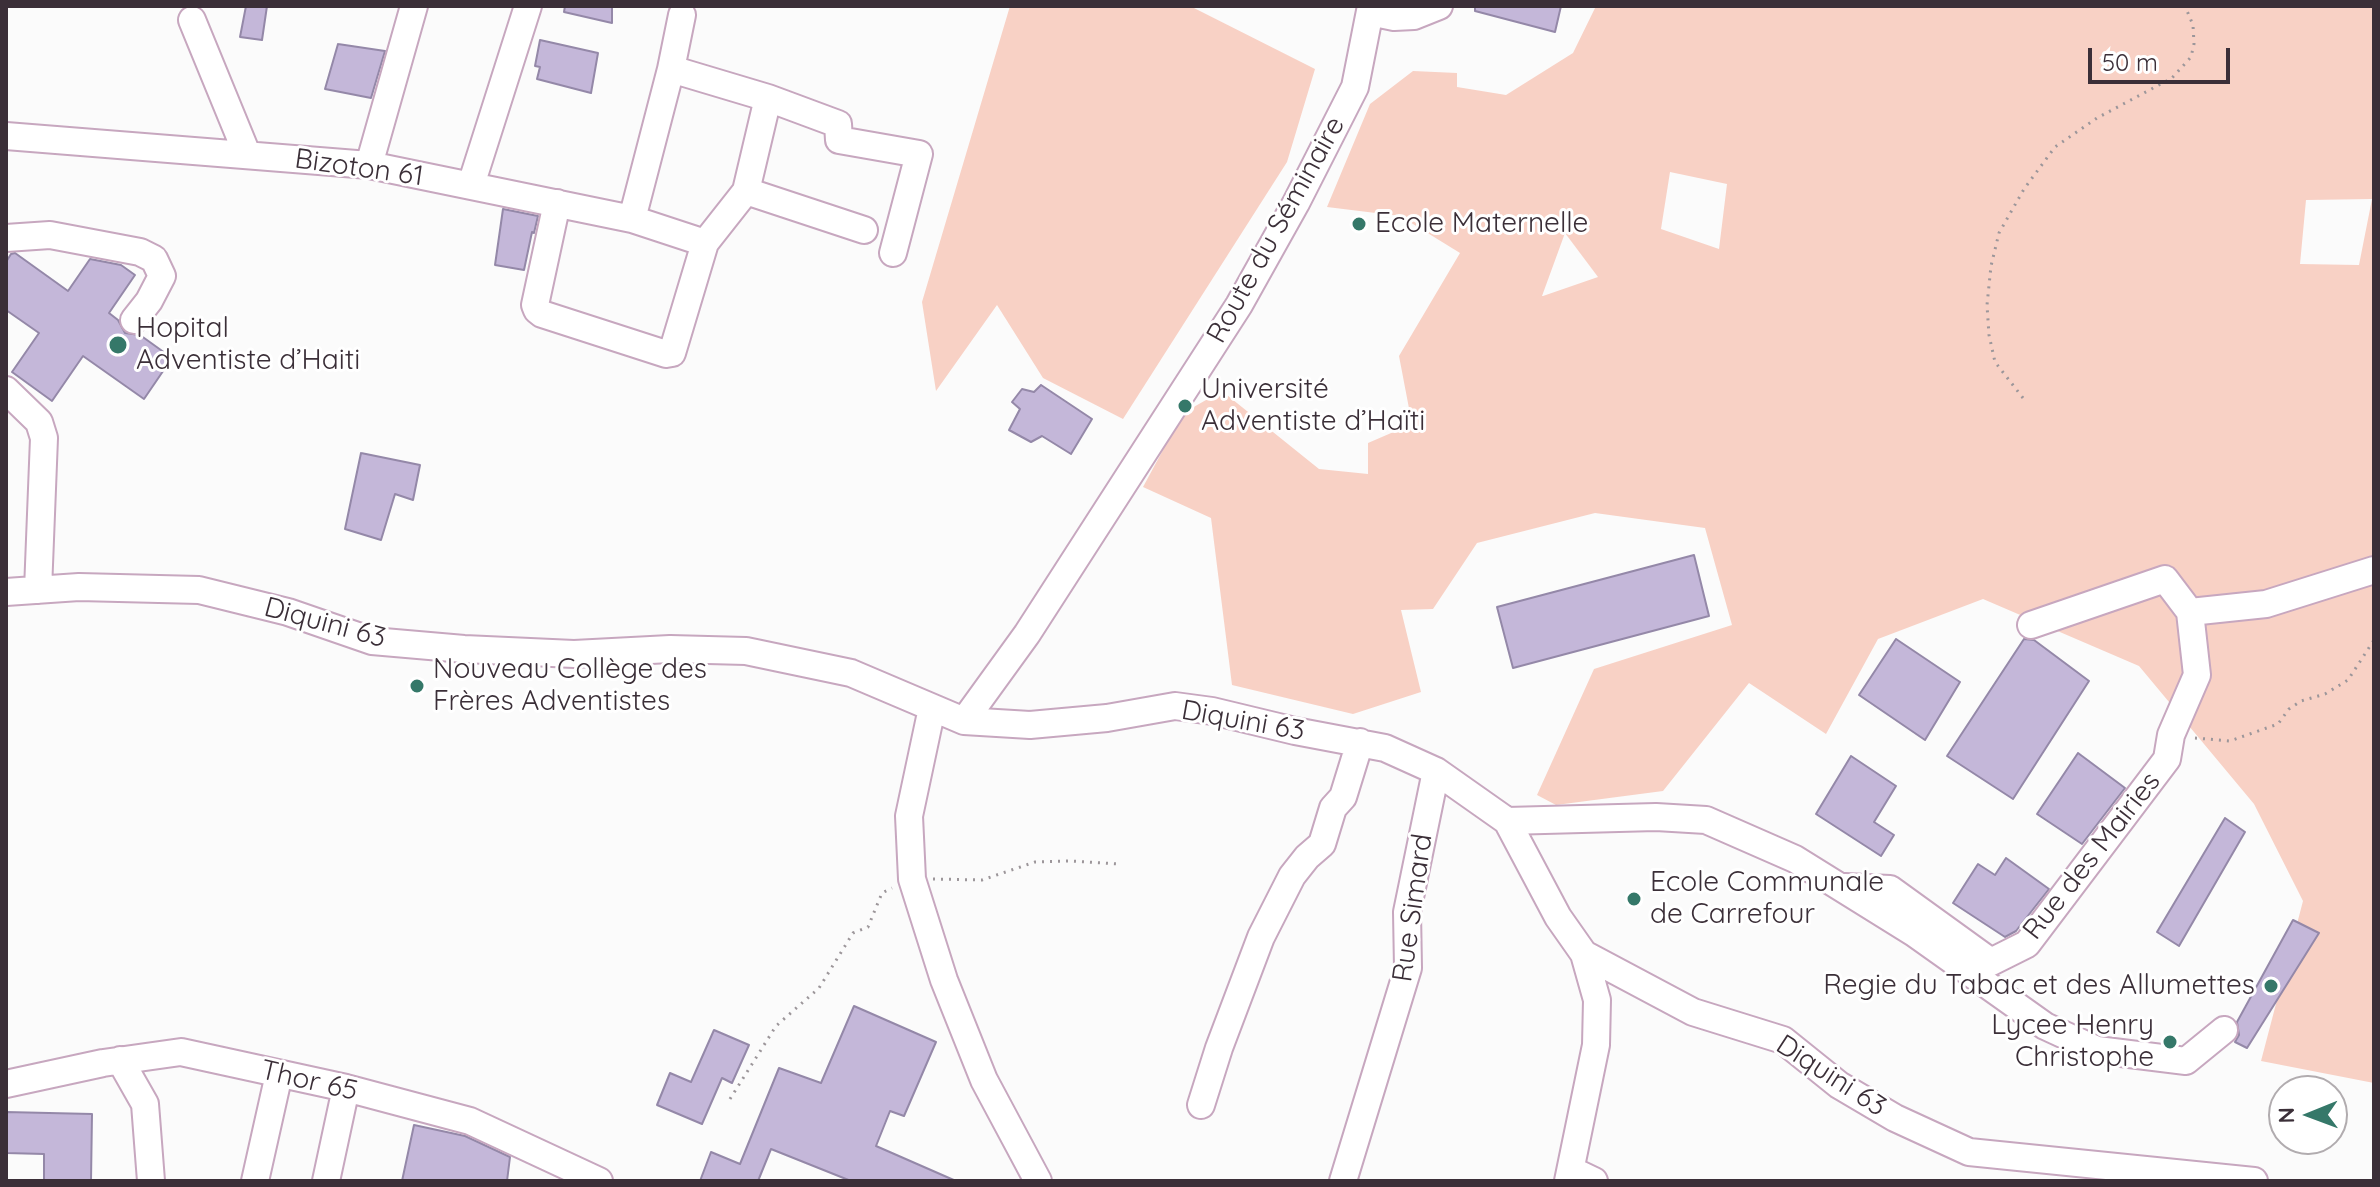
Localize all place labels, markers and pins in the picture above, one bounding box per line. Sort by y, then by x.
place label: Ecole Maternelle [1375,207,1588,241]
marker: Ecole Maternelle [1350,215,1368,233]
place label: Hopital Adventiste d’Haiti [136,312,360,378]
marker: Hopital Adventiste d’Haiti [107,334,129,356]
place label: Université Adventiste d’Haïti [1201,373,1425,439]
marker: Université Adventiste d’Haïti [1176,397,1194,415]
place label: Nouveau Collège des Frères Adventistes [433,653,707,719]
marker: Nouveau Collège des Frères Adventistes [408,677,426,695]
place label: Ecole Communale de Carrefour [1650,866,1884,932]
marker: Ecole Communale de Carrefour [1625,890,1643,908]
place label: Regie du Tabac et des Allumettes [1823,969,2255,1003]
marker: Regie du Tabac et des Allumettes [2262,977,2280,995]
place label: Lycee Henry Christophe [1991,1009,2154,1075]
marker: Lycee Henry Christophe [2161,1033,2179,1051]

